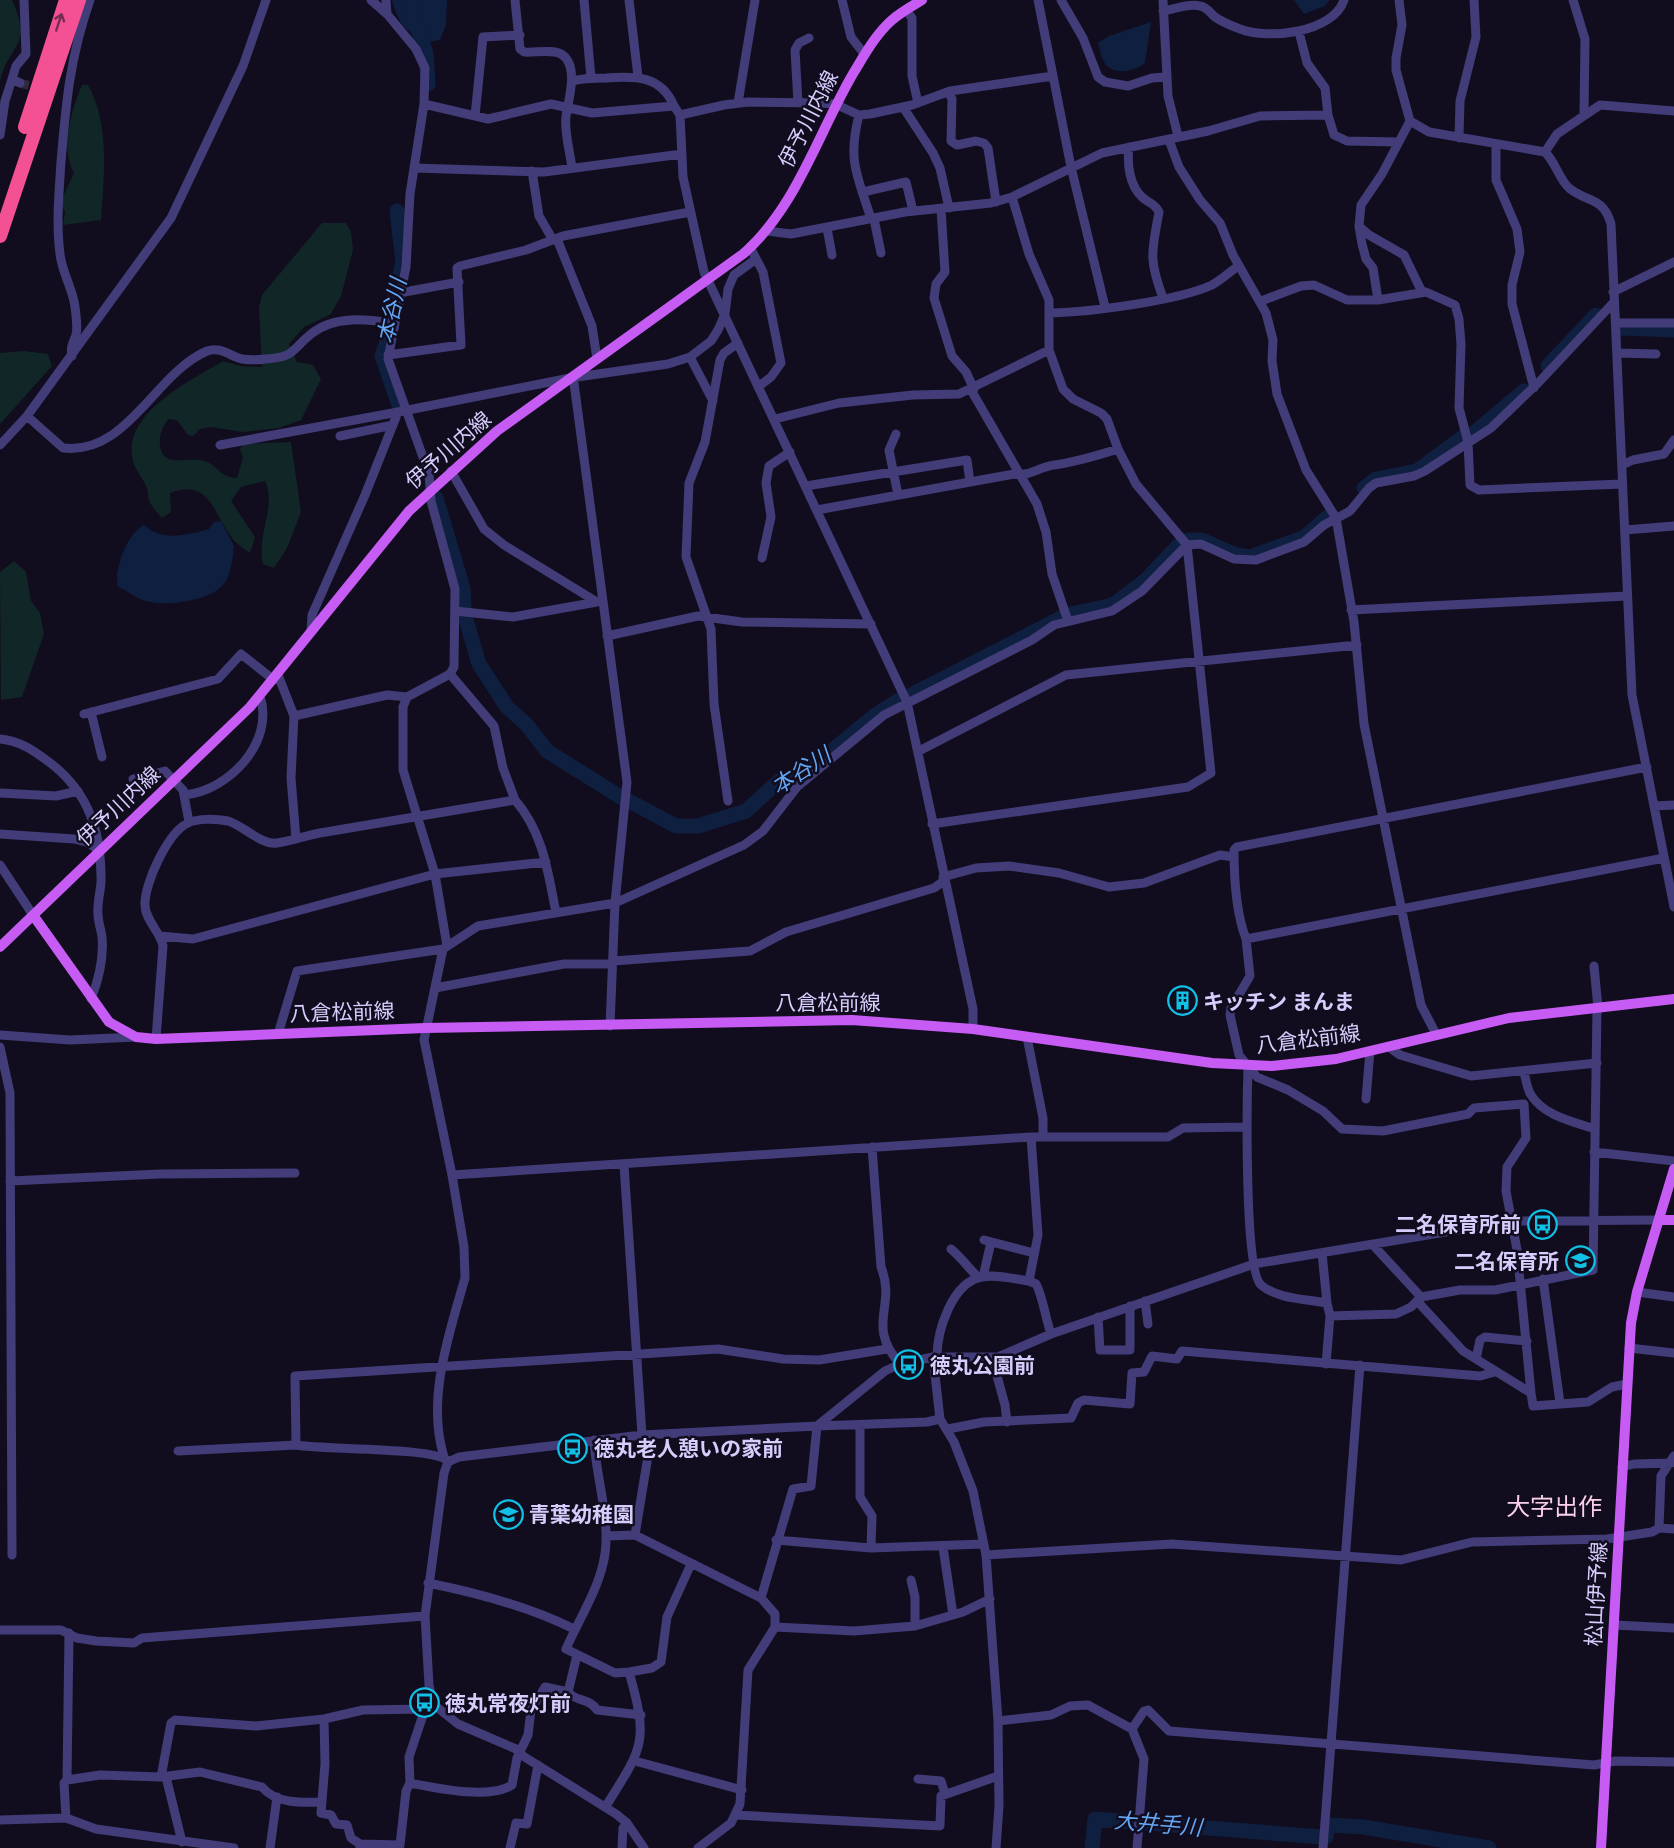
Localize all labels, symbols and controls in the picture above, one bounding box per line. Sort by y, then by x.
one-way arrow [54,13,65,32]
street label: 伊予川内線 [773,67,843,171]
water label: 本谷川 [372,274,412,346]
street label: 伊予川内線 [400,406,496,494]
water label: 本谷川 [766,741,838,800]
street label: 伊予川内線 [71,761,165,851]
building icon: キッチン まんま [1166,985,1198,1017]
place label: キッチン まんま [1203,989,1355,1014]
street label: 八倉松前線 [776,990,881,1015]
street label: 八倉松前線 [289,998,395,1026]
street label: 八倉松前線 [1254,1020,1362,1058]
bus stop icon: 二名保育所前 [1526,1208,1558,1240]
place label: 二名保育所前 [1395,1212,1521,1237]
school or university icon: 二名保育所 [1564,1245,1596,1277]
place label: 二名保育所 [1454,1249,1559,1274]
bus stop icon: 徳丸公園前 [893,1349,925,1381]
place label: 徳丸公園前 [930,1353,1035,1378]
bus stop icon: 徳丸老人憩いの家前 [557,1432,589,1464]
place label: 徳丸老人憩いの家前 [594,1436,783,1461]
district label: 大字出作 [1506,1492,1602,1521]
school or university icon: 青葉幼稚園 [492,1498,524,1530]
place label: 青葉幼稚園 [529,1502,634,1527]
street label: 松山伊予線 [1581,1541,1611,1647]
bus stop icon: 徳丸常夜灯前 [408,1687,440,1719]
place label: 徳丸常夜灯前 [445,1691,571,1716]
water label: 大井手川 [1113,1807,1205,1841]

